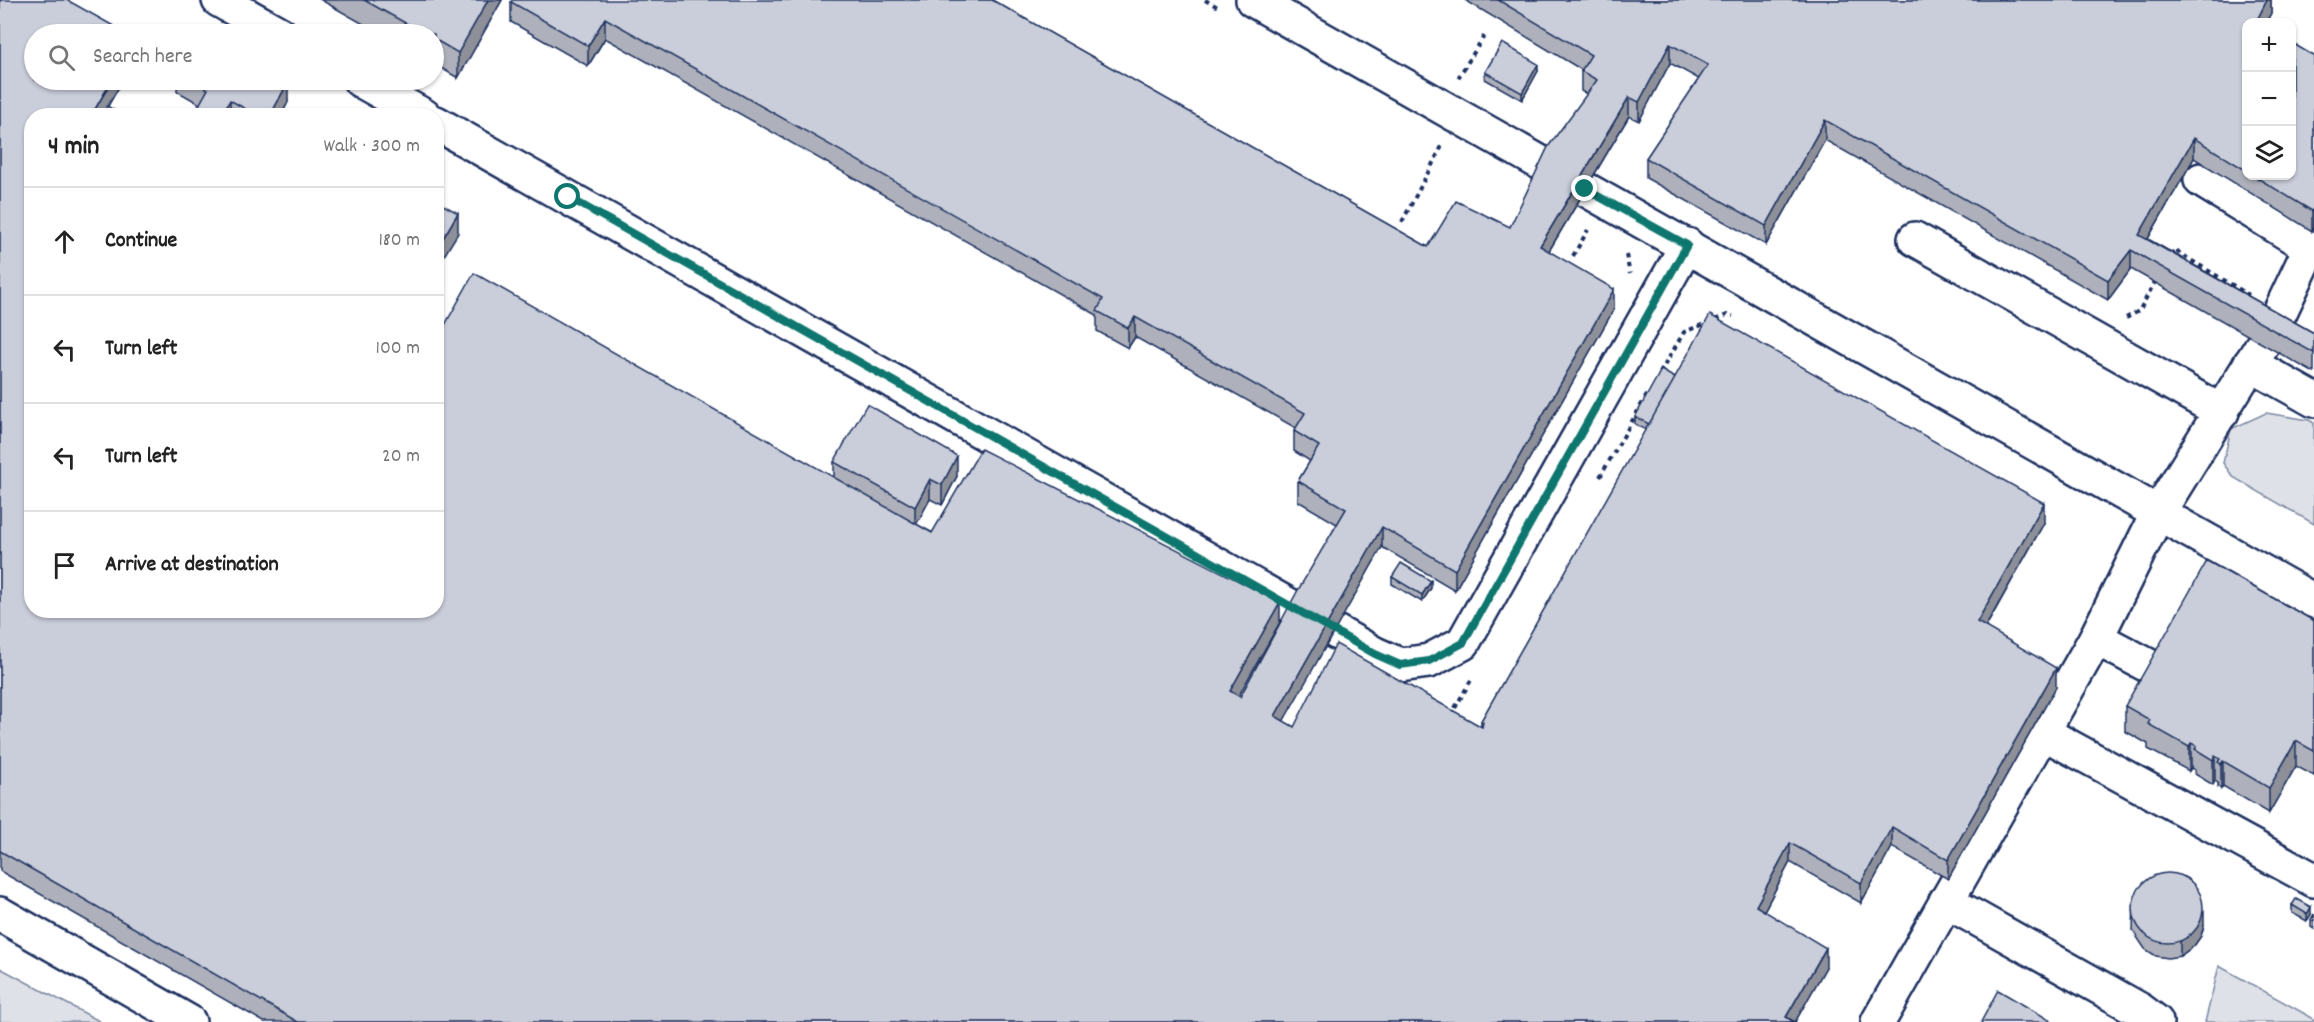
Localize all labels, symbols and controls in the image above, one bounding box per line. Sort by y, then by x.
map controls [2242,18,2296,180]
button: + [2242,18,2296,72]
search box [24,24,444,90]
icon: search [45,41,78,74]
text: Search here [93,42,192,73]
button: − [2242,72,2296,126]
button: layers [2242,126,2296,180]
text: 4 min [48,129,99,166]
text: Walk · 300 m [323,133,420,161]
route end [1571,175,1597,201]
route start [554,183,580,209]
icon: ahead [48,225,81,258]
text: Continue [105,226,177,257]
text: 180 m [378,227,420,255]
icon: left [48,333,81,366]
text: Turn left [105,334,177,365]
text: 100 m [376,335,420,363]
icon: left [48,441,81,474]
text: Turn left [105,442,177,473]
text: 20 m [382,443,420,471]
icon: arrive [48,549,81,582]
text: Arrive at destination [105,550,279,581]

